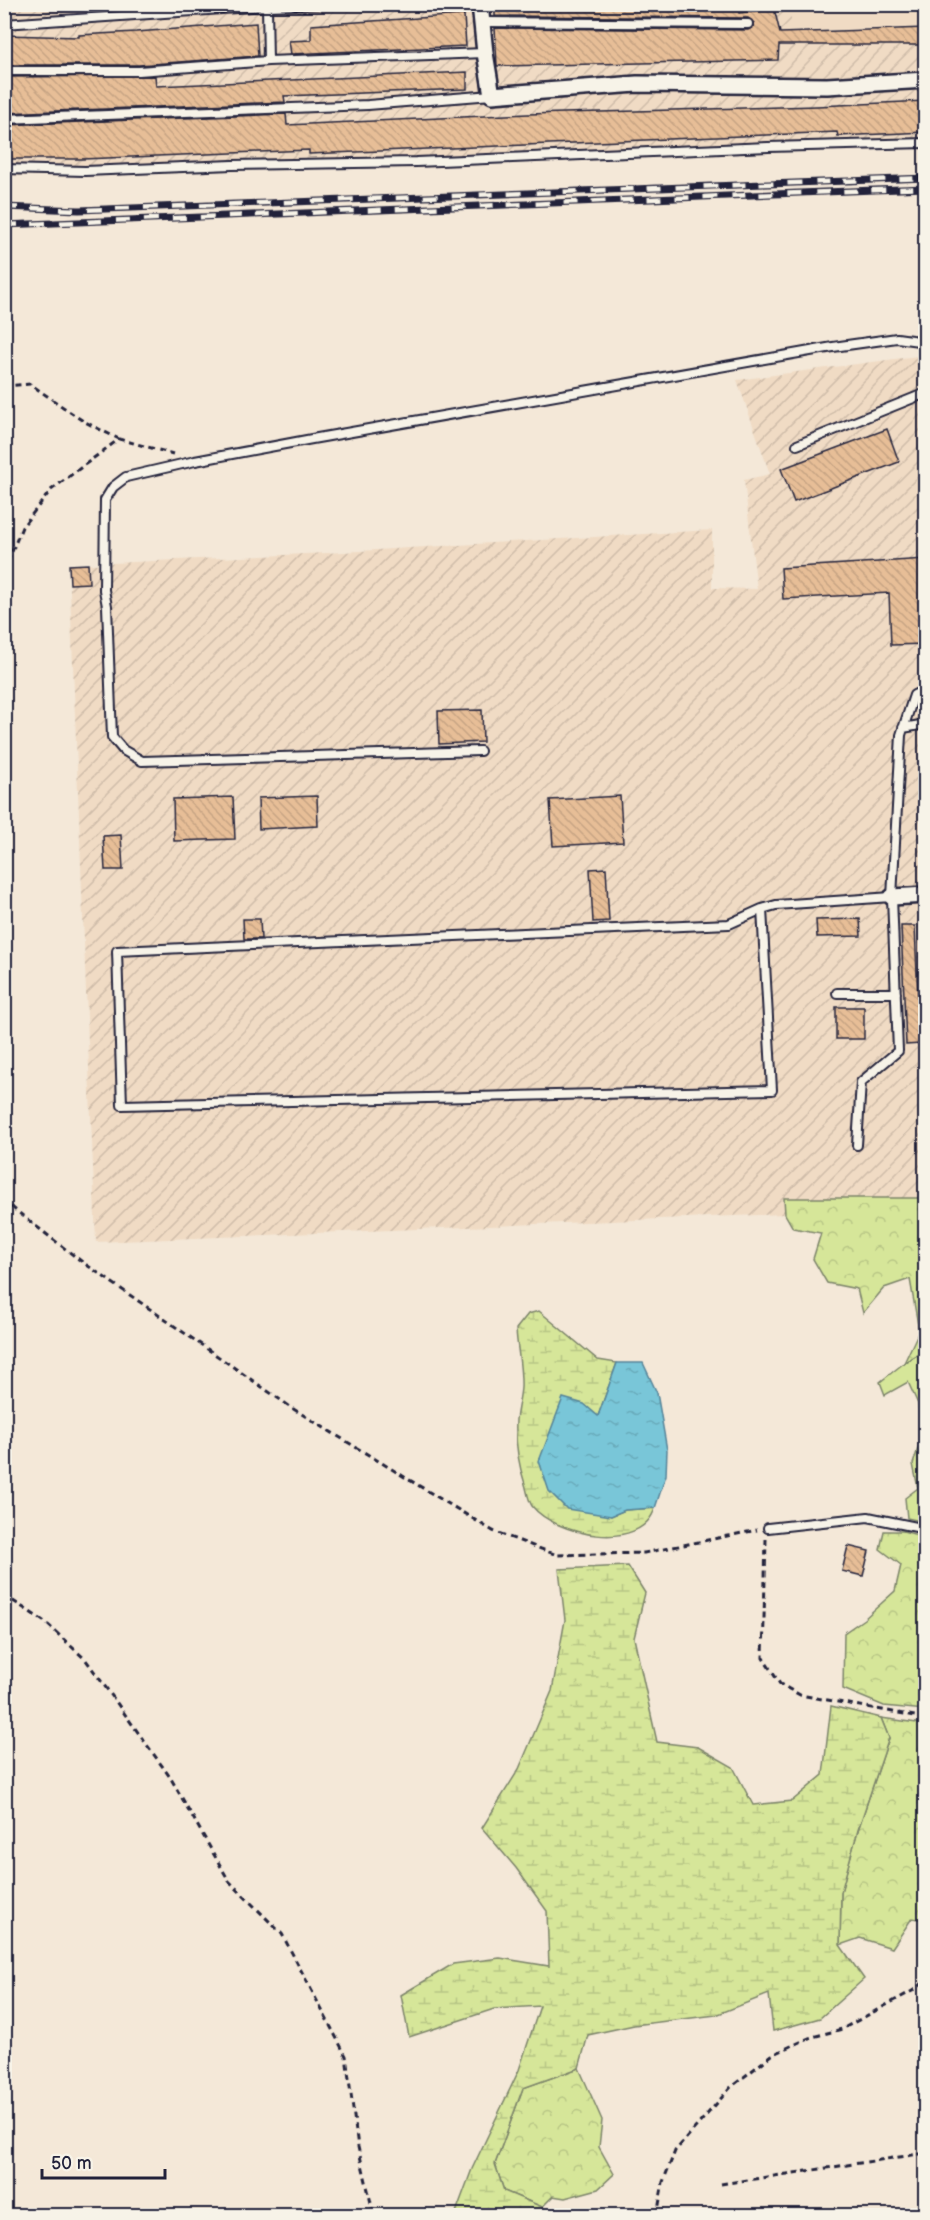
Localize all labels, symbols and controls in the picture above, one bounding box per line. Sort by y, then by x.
scale bar [42,2142,165,2180]
text: 50 m [51,2153,92,2174]

